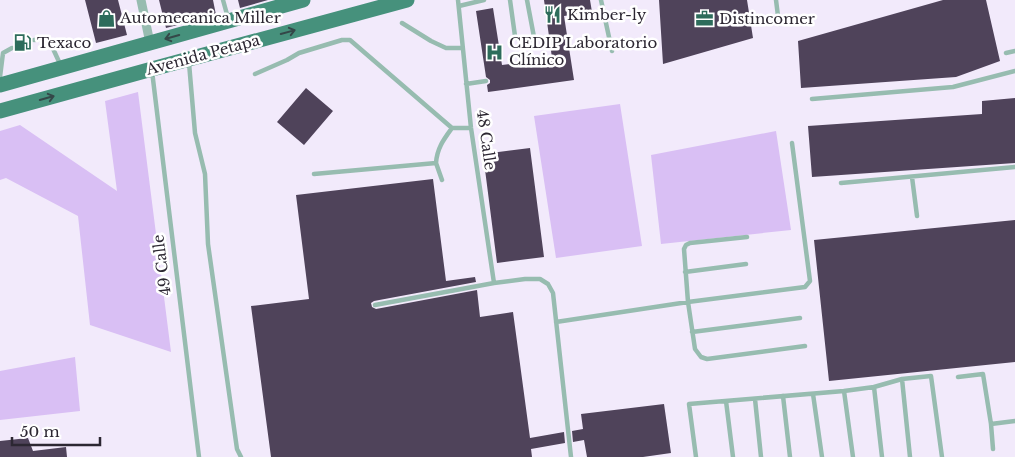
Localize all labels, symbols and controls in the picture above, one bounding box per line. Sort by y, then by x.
restaurant icon: Kimber-ly [543,5,563,25]
place label: Kimber-ly [567,5,647,24]
shop icon: Automecanica Miller [96,8,116,28]
place label: Automecanica Miller [119,8,282,27]
office icon: Distincomer [695,9,715,29]
place label: Distincomer [719,9,816,28]
one-way arrow [280,27,296,36]
street label: Avenida Petapa [143,30,263,79]
one-way arrow [164,32,180,42]
fuel station icon: Texaco [13,33,33,53]
place label: Texaco [37,33,91,52]
place label: CEDIP Laboratorio Clínico [509,33,657,69]
hospital icon: CEDIP Laboratorio Clínico [485,42,505,62]
one-way arrow [39,93,55,102]
street label: 48 Calle [473,108,500,171]
street label: 49 Calle [148,233,175,297]
scale bar [12,414,100,446]
text: 50 m [20,422,60,441]

